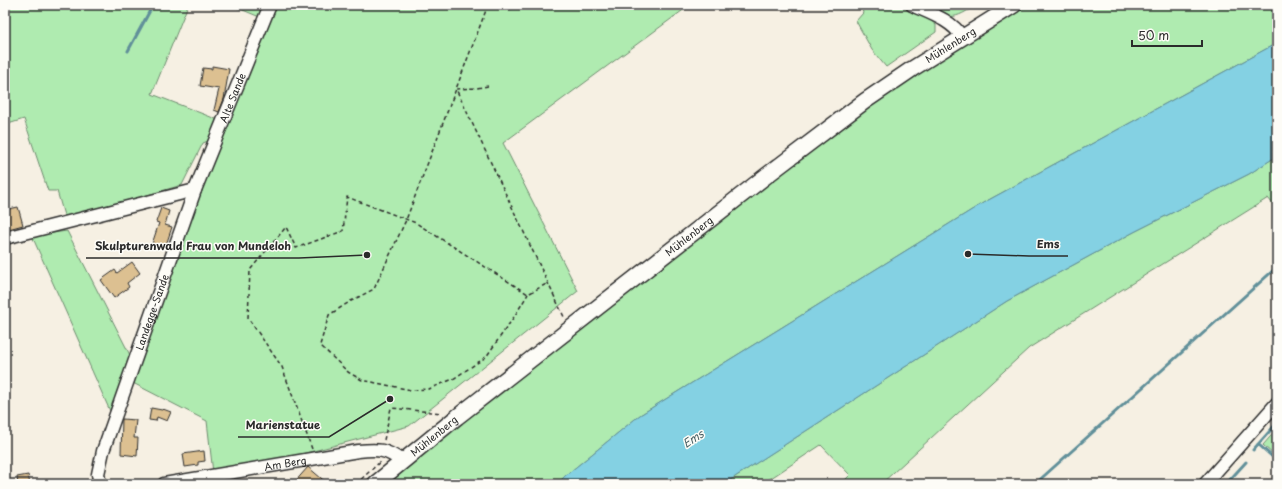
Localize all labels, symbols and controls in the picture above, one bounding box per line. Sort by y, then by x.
scale bar [1132,22,1202,48]
street label: Mühlenberg [922,23,978,66]
text: 50 m [1138,26,1169,44]
street label: Alte Sande [215,70,249,125]
street label: Mühlenberg [661,212,716,259]
callout: Ems [1029,233,1068,256]
callout: Skulpturenwald Frau von Mundeloh [86,235,299,258]
text: Ems [1037,235,1060,252]
text: Skulpturenwald Frau von Mundeloh [95,237,291,254]
street label: Landegge-Sande [131,271,172,352]
street label: Mühlenberg [407,411,461,459]
callout: Marienstatue [238,414,329,437]
text: Marienstatue [246,416,321,433]
water label: Ems [679,424,708,452]
street label: Am Berg [263,452,308,474]

